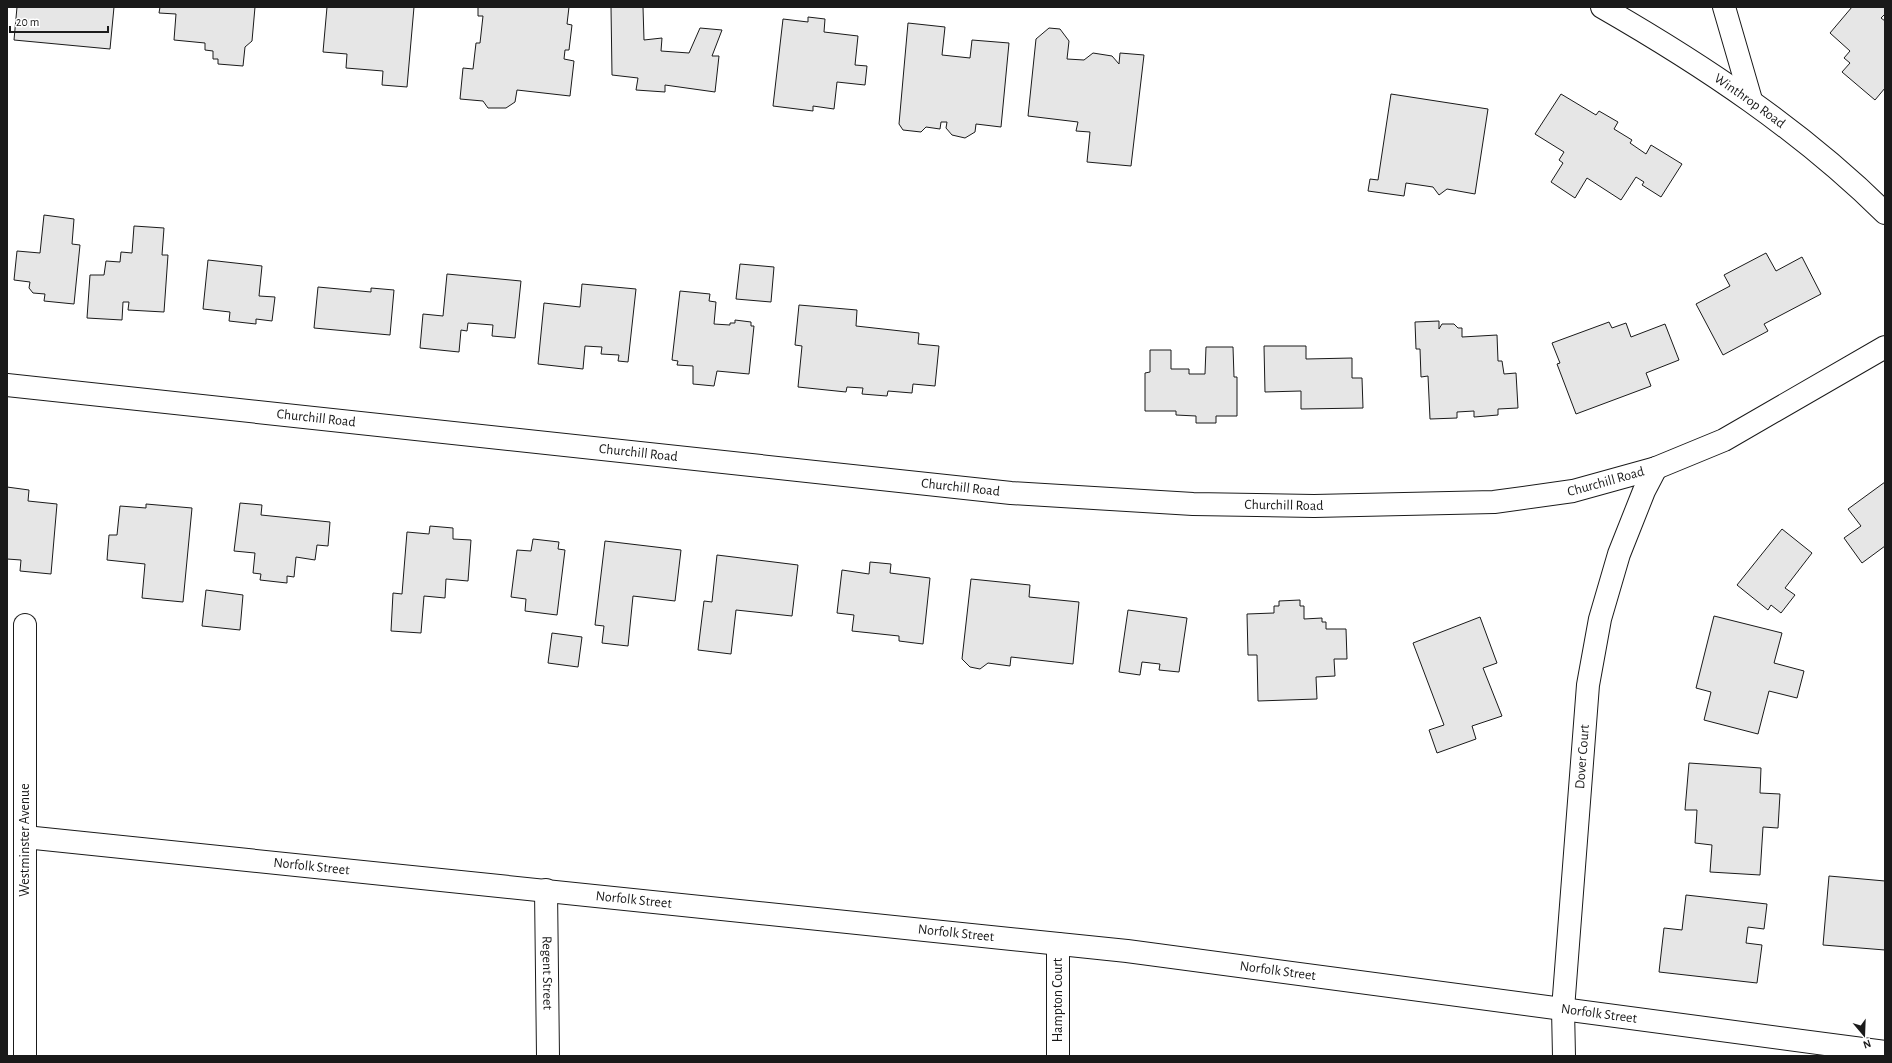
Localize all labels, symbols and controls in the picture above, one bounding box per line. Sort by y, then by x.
scale bar [10,8,108,34]
text: 20 m [16,16,39,28]
street label: Winthrop Road [1711,71,1788,131]
street label: Churchill Road [276,407,356,429]
street label: Churchill Road [598,442,679,464]
street label: Churchill Road [1567,465,1646,499]
street label: Churchill Road [920,476,1001,499]
street label: Churchill Road [1244,498,1324,513]
street label: Dover Court [1573,723,1592,790]
street label: Westminster Avenue [18,783,32,897]
street label: Norfolk Street [273,856,351,878]
street label: Norfolk Street [595,889,673,911]
street label: Norfolk Street [917,922,995,944]
street label: Regent Street [540,936,554,1011]
street label: Hampton Court [1051,957,1065,1042]
street label: Norfolk Street [1239,959,1317,983]
street label: Norfolk Street [1560,1002,1638,1026]
north arrow [1844,1015,1884,1055]
text: N [1862,1038,1873,1050]

